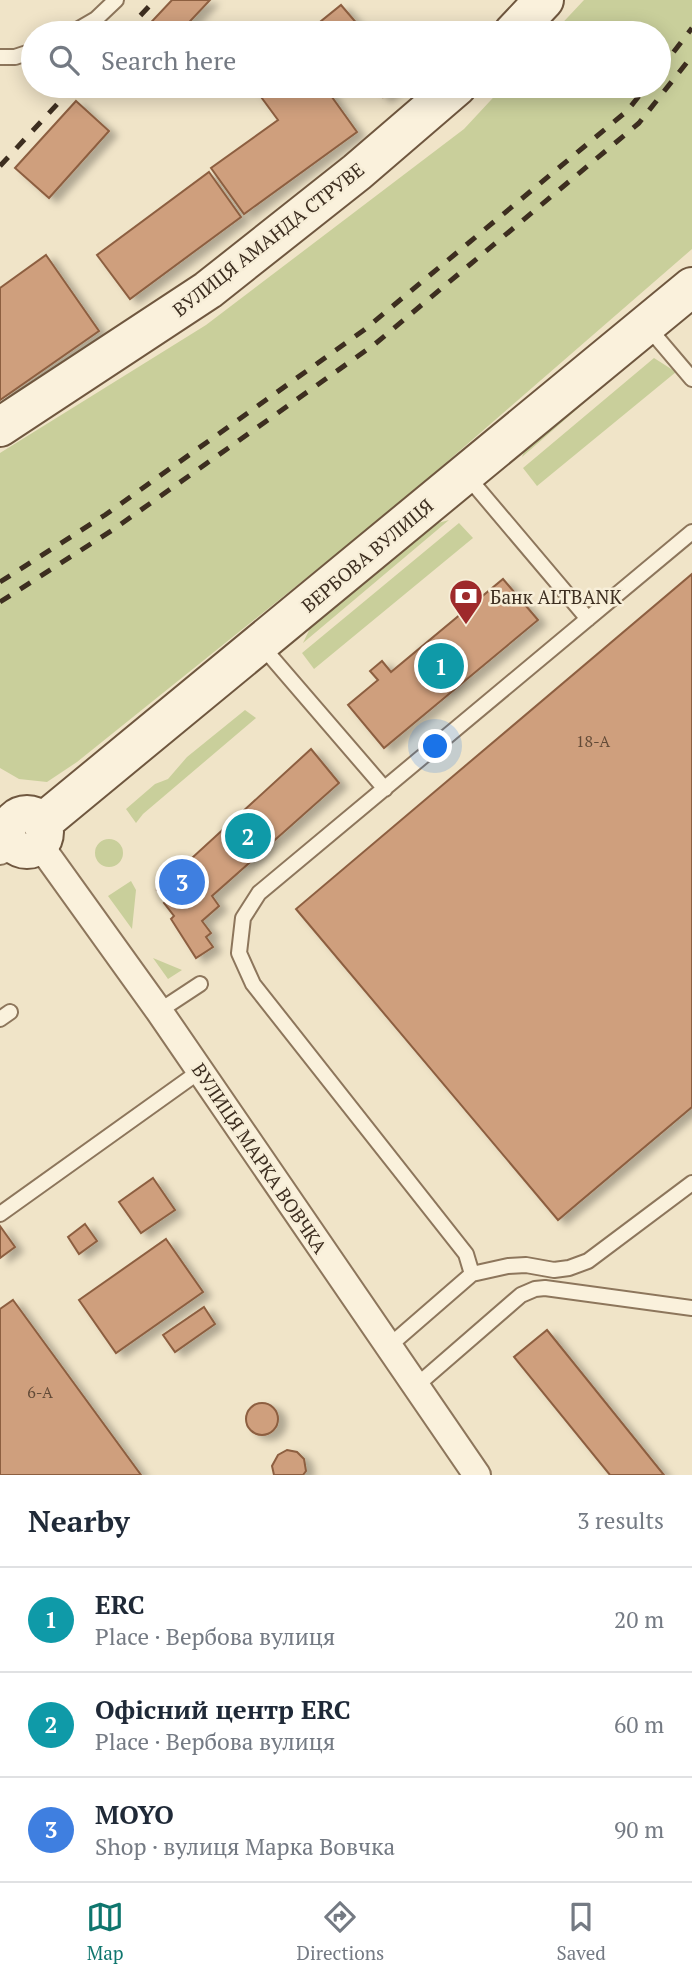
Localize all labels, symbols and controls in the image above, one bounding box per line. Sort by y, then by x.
search box [21,21,671,98]
icon: search [45,41,83,79]
text: Search here [101,43,236,77]
street label: ВУЛИЦЯ АМАНДА СТРУВЕ [167,156,369,322]
street label: ВЕРБОВА ВУЛИЦЯ [296,493,438,617]
bank icon: Банк ALTBANK [447,577,485,626]
place label: Банк ALTBANK [490,584,622,609]
pin: 1 [418,640,464,692]
your location [418,729,452,763]
house number: 18-А [576,730,610,752]
pin: 2 [225,810,271,862]
pin: 3 [159,856,205,908]
street label: ВУЛИЦЯ МАРКА ВОВЧКА [187,1058,333,1258]
house number: 6-А [27,1381,53,1403]
text: Nearby [28,1501,130,1541]
text: 3 results [577,1505,664,1536]
text: ERC [95,1587,145,1621]
text: 1 [45,1604,58,1635]
text: 20 m [614,1604,664,1635]
text: Place · Вербова вулиця [95,1621,335,1652]
text: Офісний центр ERC [95,1692,351,1726]
text: 2 [45,1709,58,1740]
text: 60 m [614,1709,664,1740]
text: Place · Вербова вулиця [95,1726,335,1757]
text: MOYO [95,1797,174,1831]
text: 3 [45,1814,58,1845]
text: 90 m [614,1814,664,1845]
text: Shop · вулиця Марка Вовчка [95,1831,395,1862]
tab: Map [86,1898,124,1965]
tab: Directions [297,1898,384,1965]
tab: Saved [557,1898,606,1965]

